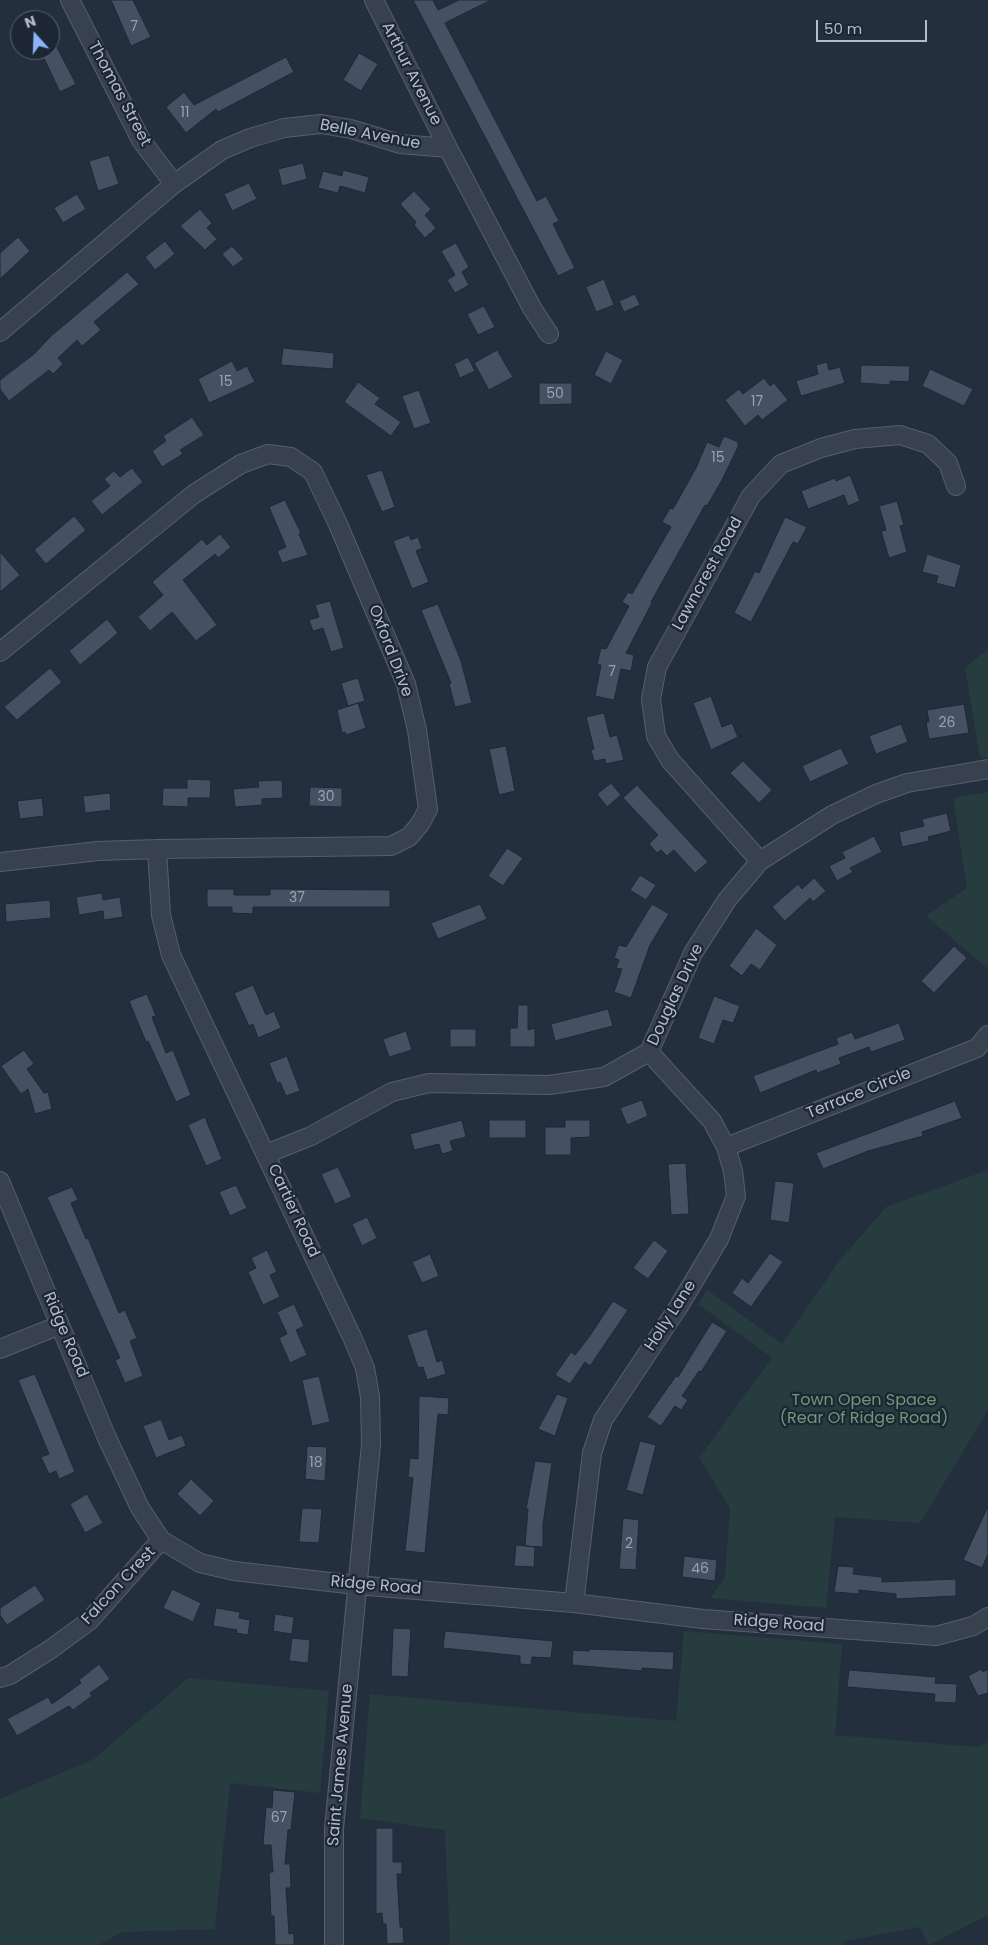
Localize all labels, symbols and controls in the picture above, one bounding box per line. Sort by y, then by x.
north arrow [10,10,60,60]
scale bar [818,10,929,42]
text: N [22,11,39,33]
text: 50 m [824,18,862,39]
house number: 7 [130,19,138,35]
street label: Arthur Avenue [377,19,445,129]
street label: Thomas Street [83,38,155,150]
house number: 11 [181,105,189,121]
street label: Belle Avenue [318,116,422,154]
house number: 15 [219,374,233,390]
house number: 50 [546,386,564,402]
house number: 17 [751,394,763,410]
house number: 15 [711,450,725,466]
street label: Lawncrest Road [669,514,747,634]
street label: Oxford Drive [364,602,416,700]
house number: 7 [608,664,616,680]
house number: 26 [939,715,955,731]
house number: 30 [317,789,335,805]
house number: 37 [289,890,305,906]
street label: Douglas Drive [644,941,708,1049]
street label: Terrace Circle [804,1064,914,1124]
street label: Cartier Road [263,1161,323,1261]
street label: Holly Lane [641,1277,701,1355]
street label: Ridge Road [38,1289,92,1381]
park label: Town Open Space (Rear Of Ridge Road) [780,1391,948,1429]
house number: 18 [309,1455,323,1471]
house number: 2 [625,1536,633,1552]
street label: Falcon Crest [78,1543,160,1629]
house number: 46 [691,1561,709,1577]
street label: Ridge Road [330,1572,422,1600]
street label: Ridge Road [733,1611,825,1637]
street label: Saint James Avenue [324,1683,358,1847]
house number: 67 [271,1810,287,1826]

